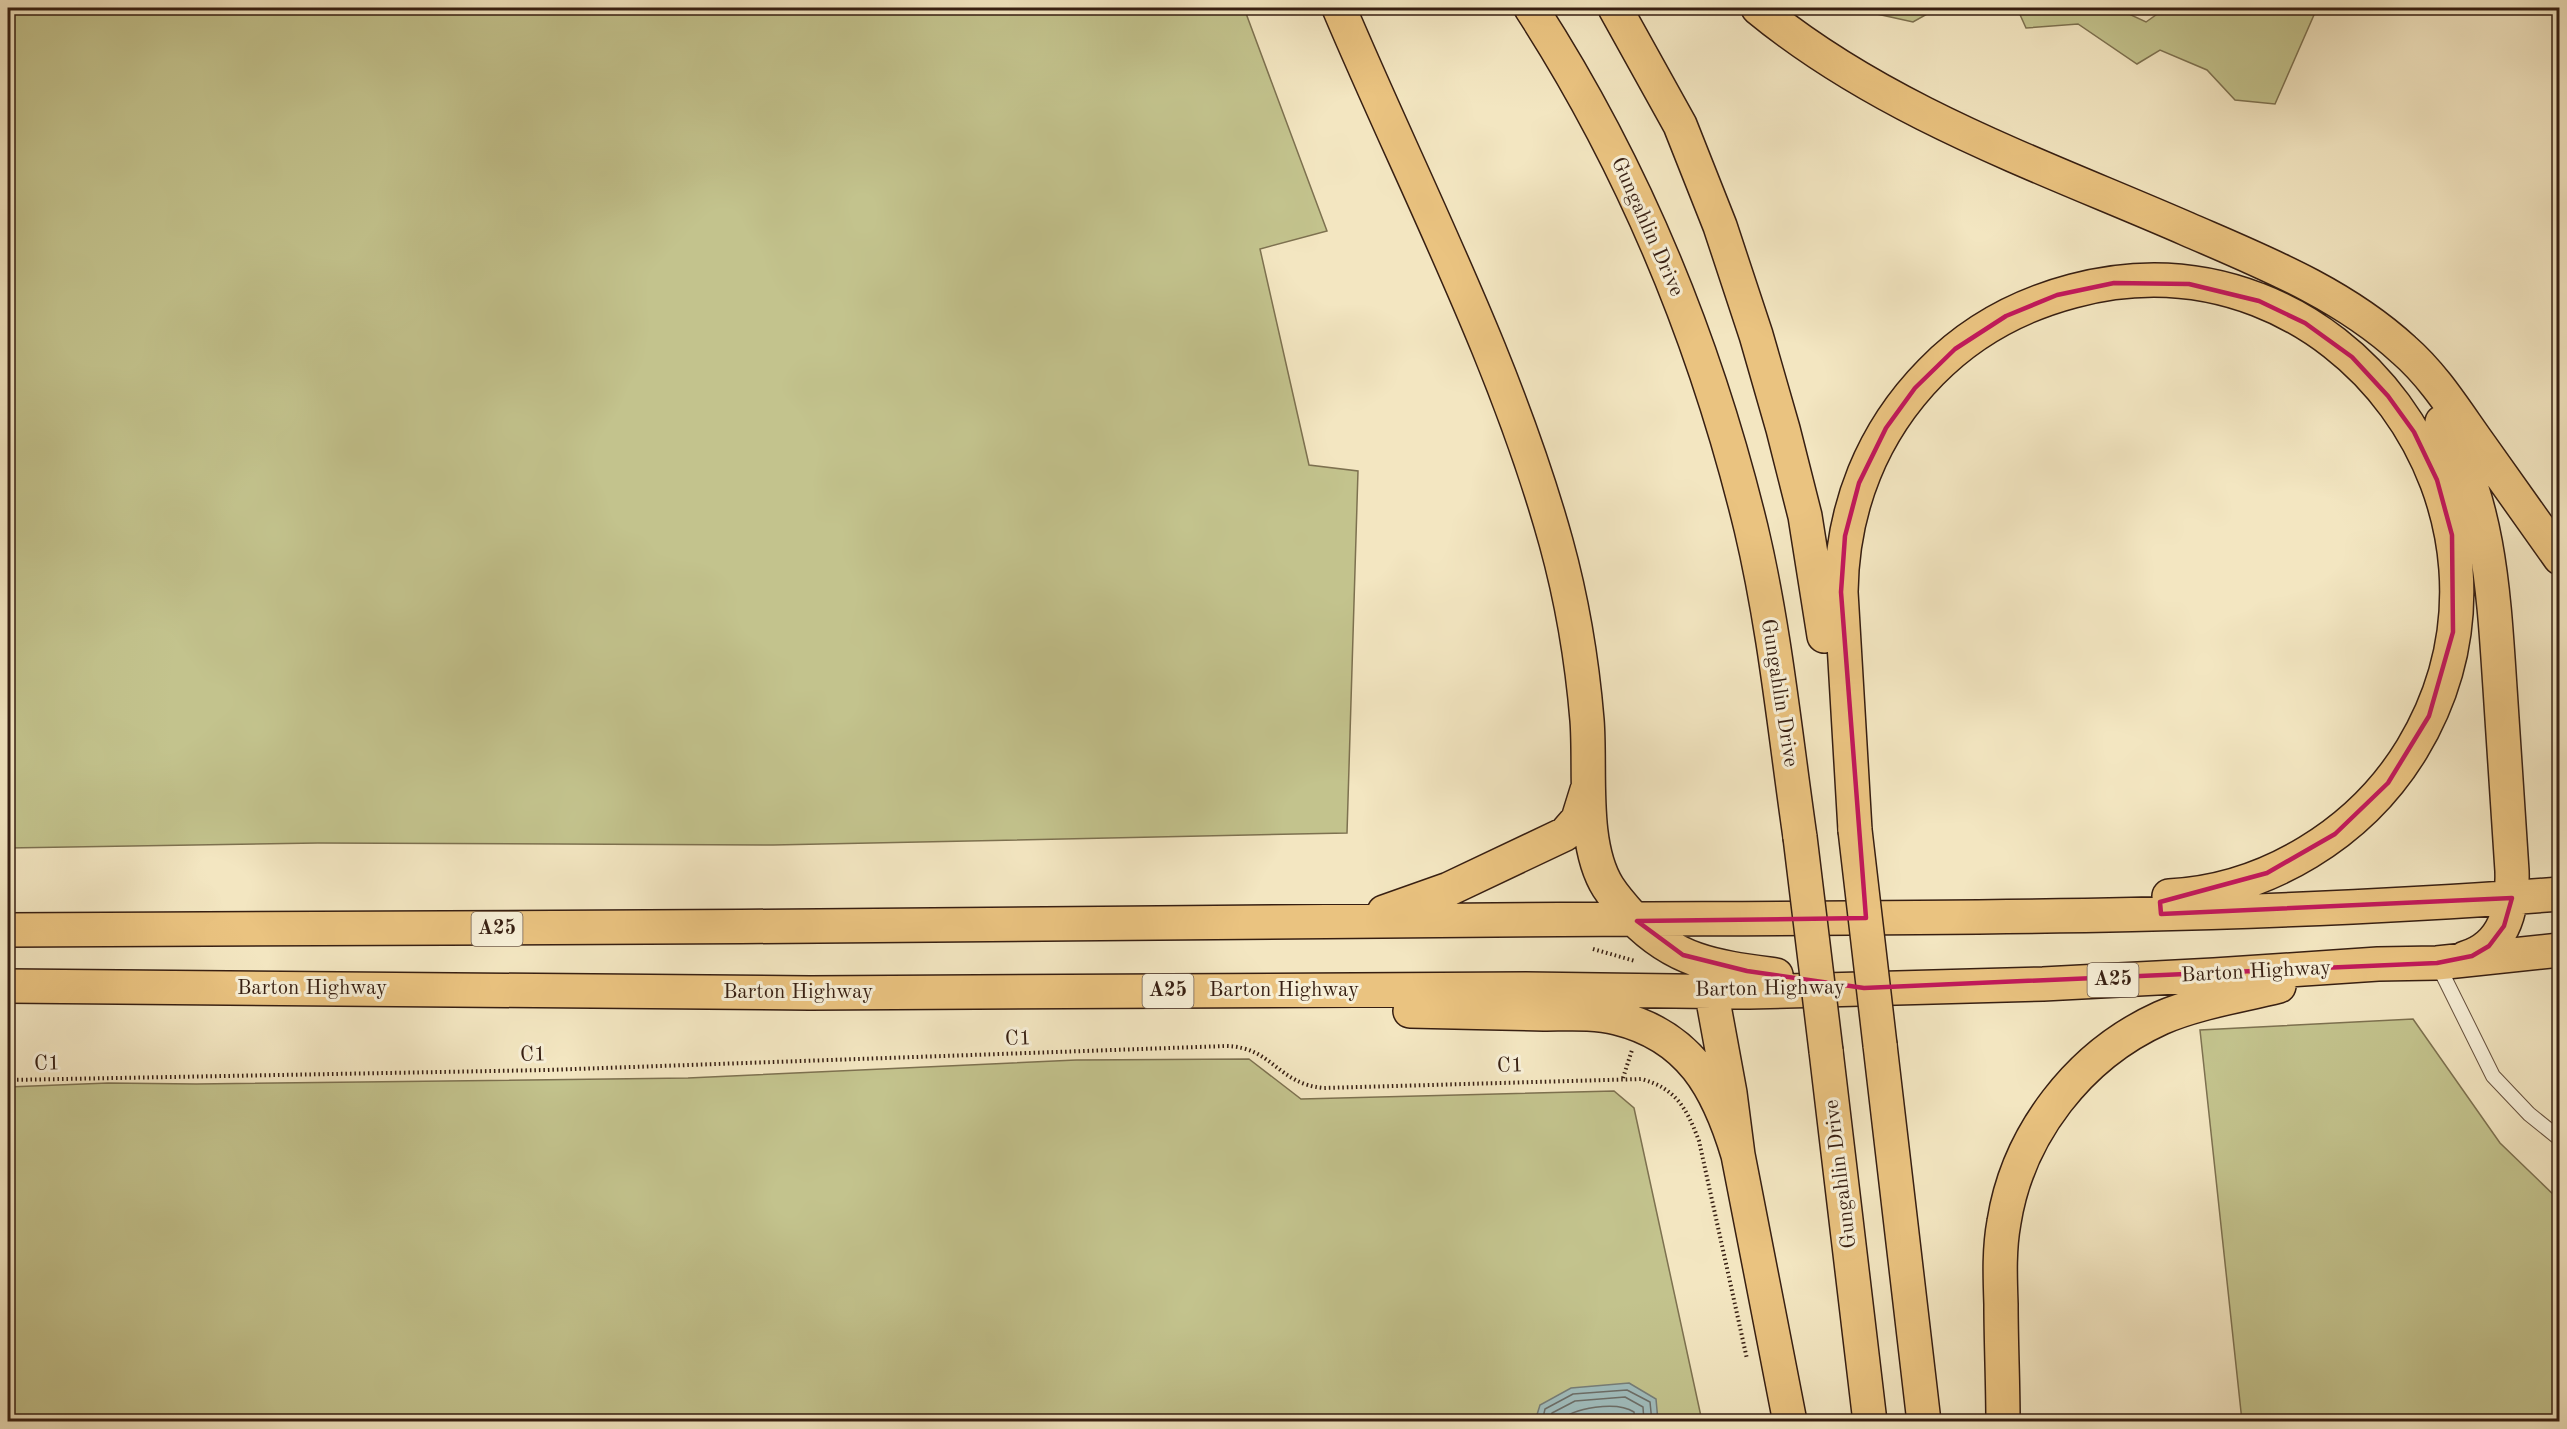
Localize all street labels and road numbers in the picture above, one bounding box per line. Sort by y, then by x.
street label: Gungahlin Drive [1607,154,1687,300]
street label: Gungahlin Drive [1757,617,1801,769]
road number: A25 [472,912,522,946]
street label: Barton Highway [2180,958,2332,986]
road number: A25 [2088,963,2138,997]
road number: A25 [1142,974,1194,1008]
street label: Barton Highway [1695,977,1845,1001]
street label: Barton Highway [237,978,387,999]
street label: Barton Highway [1209,980,1359,1001]
street label: Barton Highway [723,982,873,1003]
street label: C1 [1005,1028,1031,1050]
street label: C1 [520,1044,546,1066]
street label: C1 [34,1053,60,1075]
street label: C1 [1497,1055,1523,1077]
street label: Gungahlin Drive [1821,1098,1861,1250]

